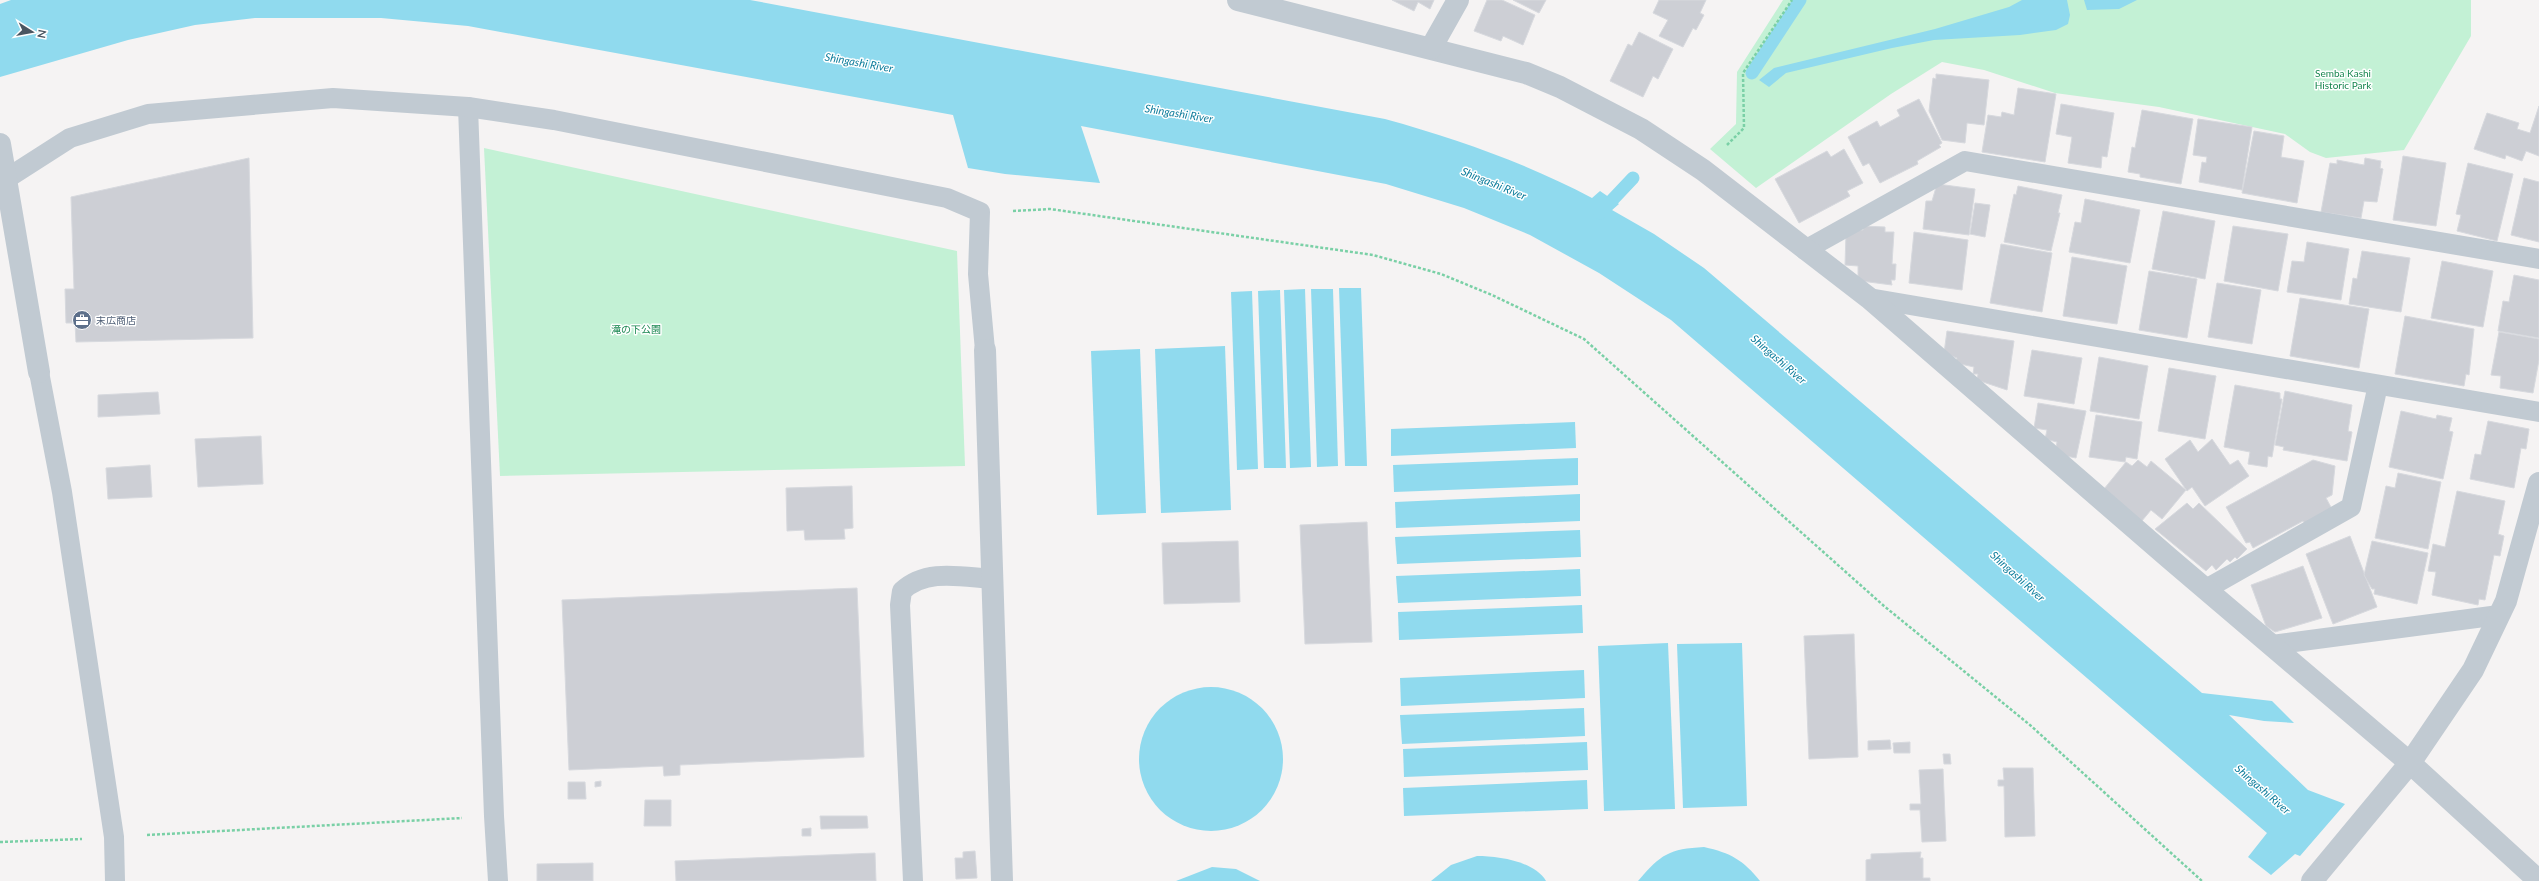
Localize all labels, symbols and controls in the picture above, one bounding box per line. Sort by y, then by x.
north arrow [12,12,52,52]
text: N [35,29,49,39]
water label: Shingashi River [824,50,894,74]
park label: Semba Kashi Historic Park [2315,67,2372,91]
water label: Shingashi River [1144,101,1214,125]
water label: Shingashi River [1460,164,1529,202]
office icon: 末広商店 [71,309,93,331]
place label: 末広商店 [96,314,136,326]
park label: 滝の下公園 [611,323,661,335]
water label: Shingashi River [1749,332,1809,387]
water label: Shingashi River [1988,548,2048,604]
water label: Shingashi River [2233,762,2293,817]

